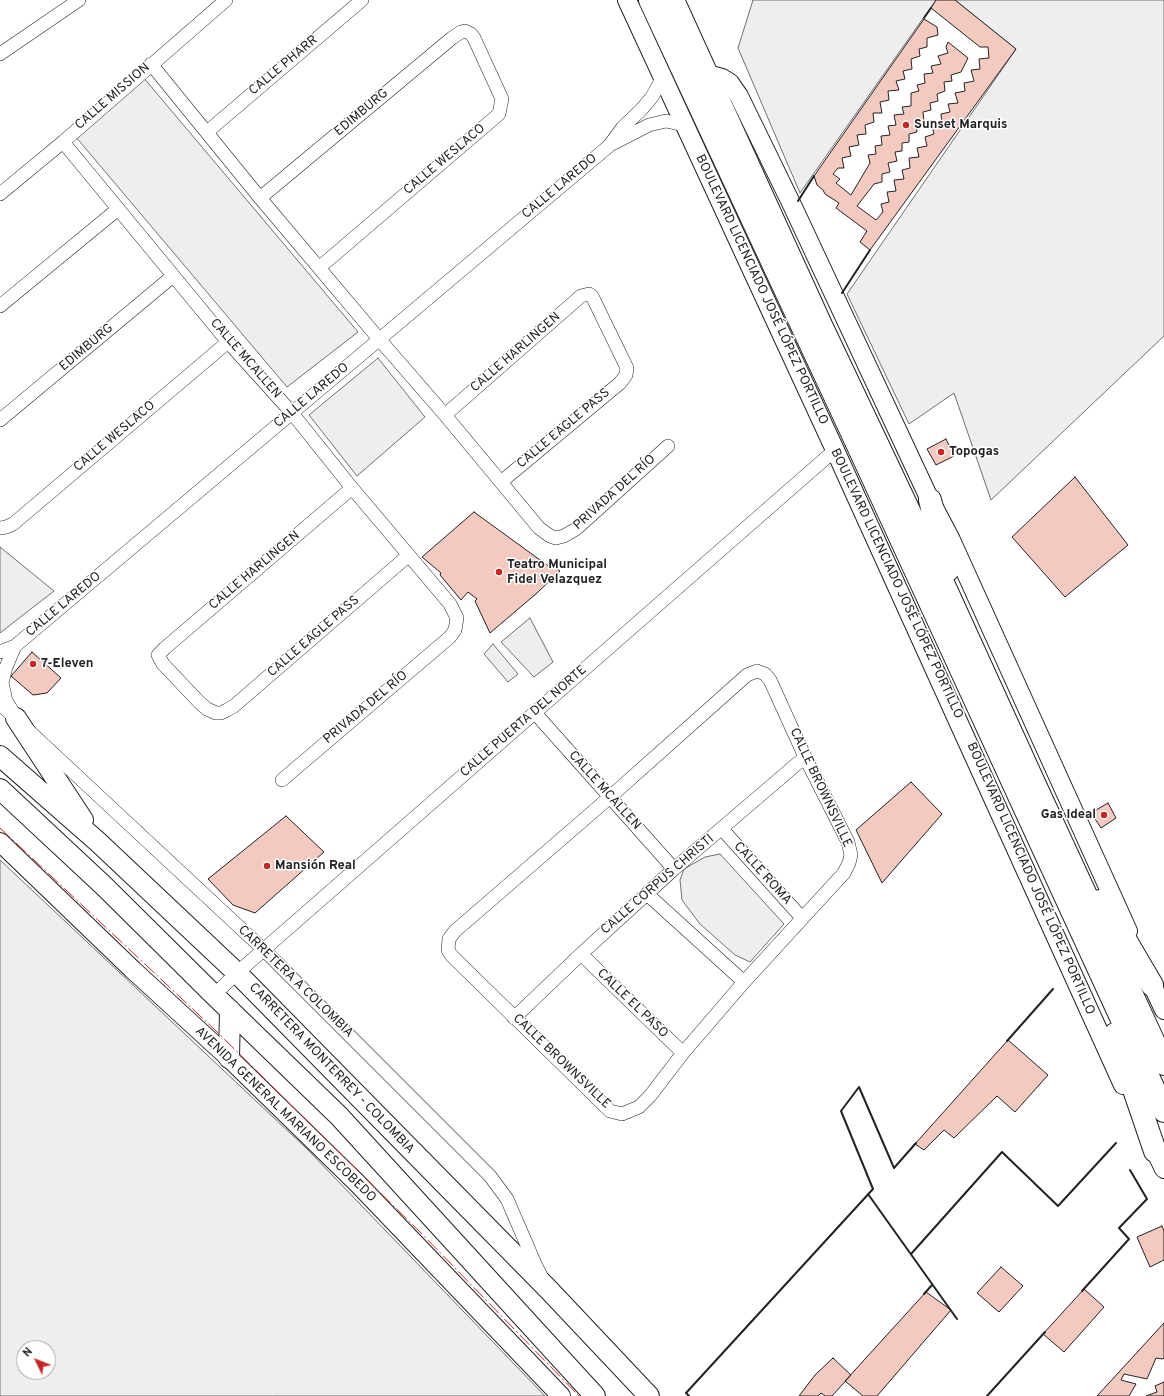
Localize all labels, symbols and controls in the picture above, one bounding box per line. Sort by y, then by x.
street label: CALLE PHARR [246,33,322,99]
street label: CALLE MISSION [72,60,154,134]
street label: EDIMBURG [332,86,392,140]
place label: Sunset Marquis [914,117,1007,133]
marker: Sunset Marquis [901,120,911,130]
street label: CALLE WESLACO [401,121,489,199]
street label: CALLE LAREDO [519,151,601,223]
street label: BOULEVARD LICENCIADO JOSÉ LÓPEZ PORTILLO [691,152,831,428]
street label: CALLE HARLINGEN [468,310,564,396]
street label: CALLE MCALLEN [206,316,284,402]
street label: EDIMBURG [57,321,117,375]
street label: CALLE LAREDO [271,360,353,432]
street label: CALLE EAGLE PASS [514,386,614,472]
street label: CALLE WESLACO [71,398,159,476]
place label: Topogas [949,444,999,460]
street label: BOULEVARD LICENCIADO JOSÉ LÓPEZ PORTILLO [826,446,966,722]
marker: Topogas [936,447,946,457]
street label: PRIVADA DEL RÍO [571,452,659,534]
street label: CALLE HARLINGEN [206,528,304,614]
place label: Teatro Municipal Fidel Velazquez [507,557,607,588]
marker: Teatro Municipal Fidel Velazquez [494,567,504,577]
street label: CALLE LAREDO [23,569,105,641]
street label: CALLE EAGLE PASS [265,593,363,681]
place label: 7-Eleven [41,656,94,672]
marker: 7-Eleven [28,659,38,669]
street label: CALLE PUERTA DEL NORTE [458,663,590,781]
street label: PRIVADA DEL RÍO [321,668,411,748]
street label: CALLE BROWNSVILLE [785,726,855,850]
street label: BOULEVARD LICENCIADO JOSÉ LÓPEZ PORTILLO [963,740,1097,1018]
street label: CALLE MCALLEN [565,748,643,834]
place label: Gas Ideal [1041,807,1096,823]
marker: Gas Ideal [1099,810,1109,820]
street label: CALLE CORPUS CHRISTI [598,832,718,938]
street label: CALLE ROMA [730,839,794,909]
place label: Mansión Real [275,858,356,874]
marker: Mansión Real [262,861,272,871]
street label: CARRETERA A COLOMBIA [234,923,356,1041]
street label: CALLE EL PASO [593,966,671,1042]
street label: CARRETERA MONTERREY - COLOMBIA [245,980,417,1158]
street label: CALLE BROWNSVILLE [509,1011,613,1113]
street label: AVENIDA GENERAL MARIANO ESCOBEDO [191,1024,379,1206]
north arrow [16,1340,56,1380]
text: N [20,1345,36,1360]

